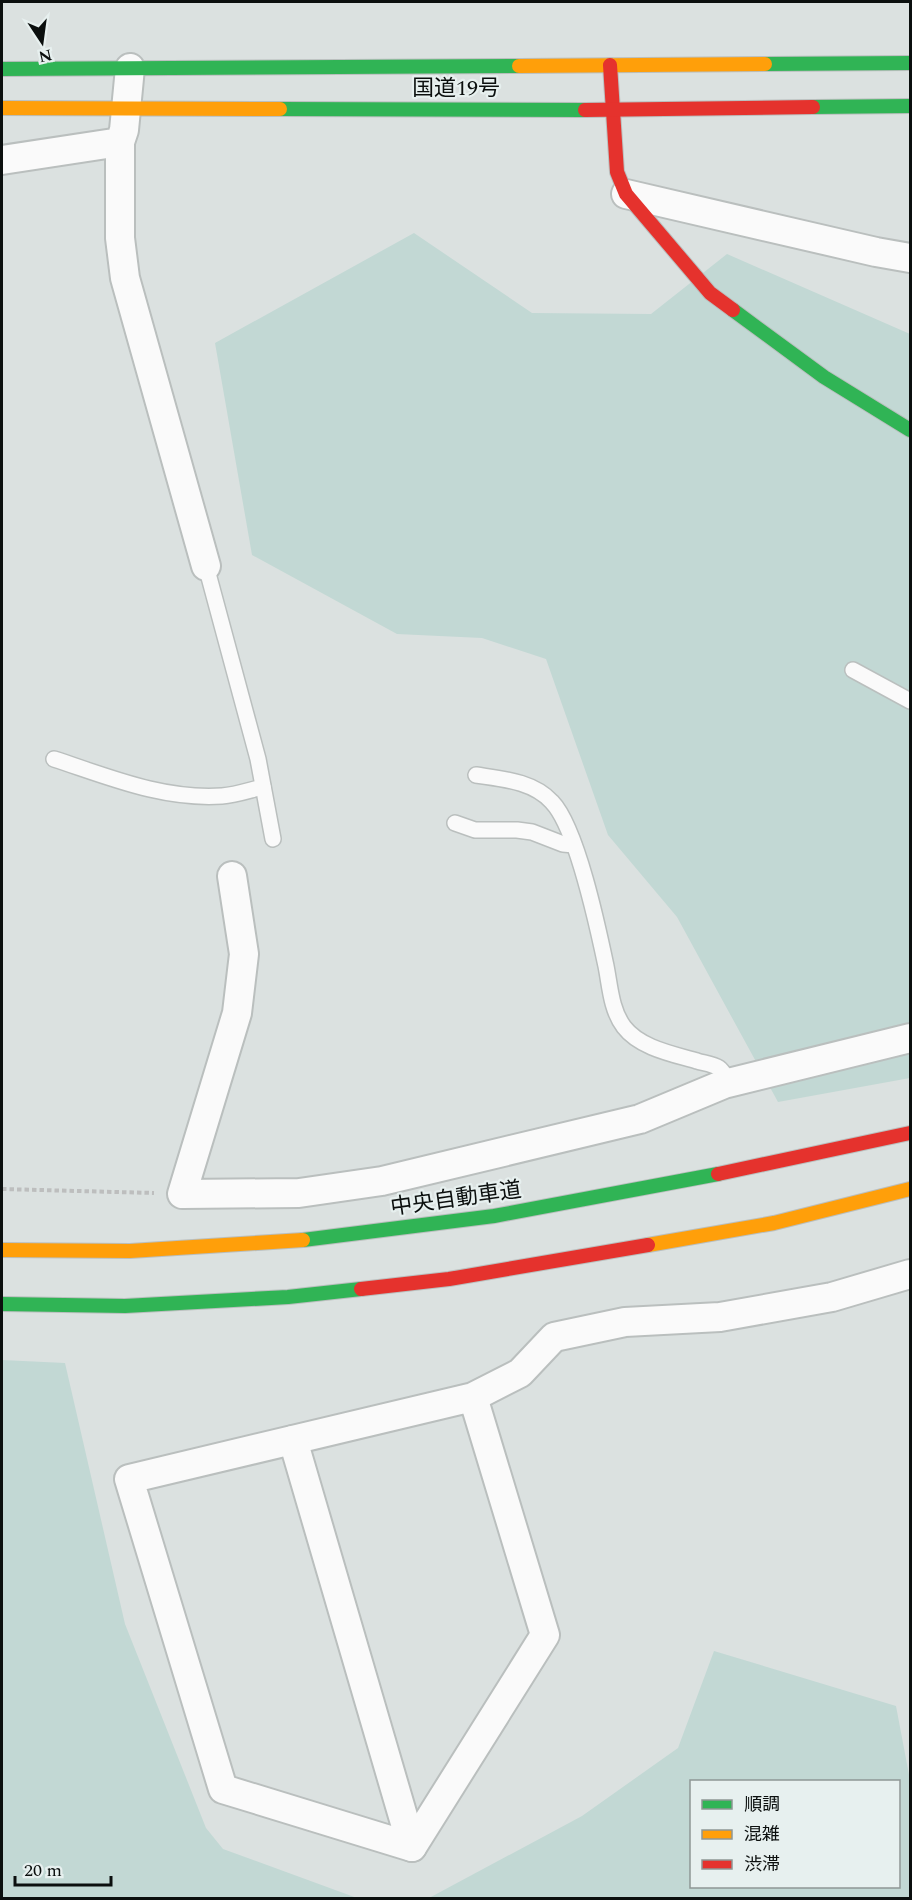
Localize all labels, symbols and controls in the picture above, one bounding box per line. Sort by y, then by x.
north arrow [12,12,72,72]
text: N [36,42,54,69]
street label: 国道19号 [412,72,500,105]
street label: 中央自動車道 [388,1173,524,1225]
legend [690,1780,900,1888]
text: 順調 [744,1791,780,1818]
text: 混雑 [744,1821,780,1848]
scale bar [15,1849,111,1887]
text: 渋滞 [744,1851,780,1878]
text: 20 m [24,1857,62,1884]

